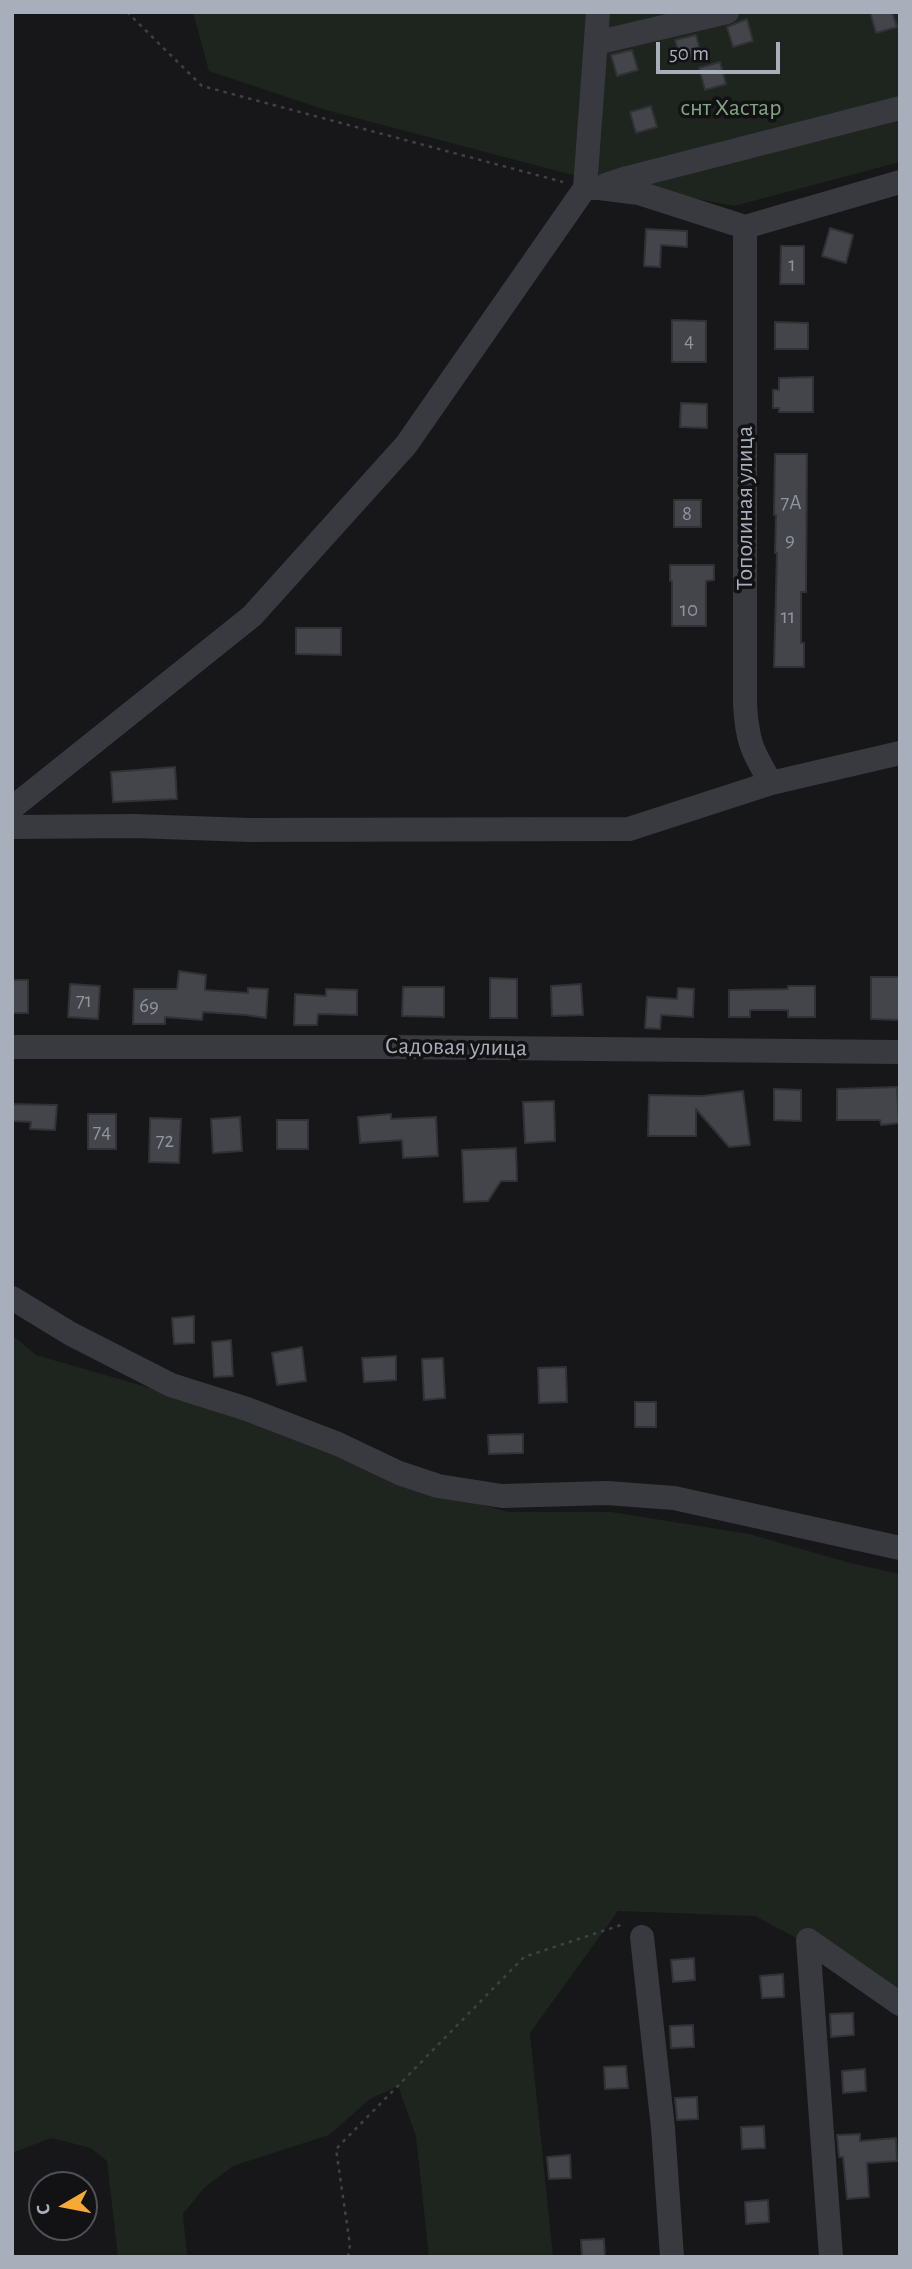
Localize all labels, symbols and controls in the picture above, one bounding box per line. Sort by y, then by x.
scale bar [660,28,784,72]
text: 50 m [669,43,709,64]
park label: снт Хастар [680,94,782,122]
house number: 1 [788,252,796,278]
house number: 4 [684,328,694,354]
street label: Тополиная улица [731,426,759,590]
house number: 7А [780,490,802,516]
house number: 8 [682,501,692,527]
house number: 9 [785,527,795,553]
house number: 10 [680,597,698,623]
house number: 11 [781,604,795,630]
house number: 71 [76,988,92,1014]
house number: 69 [139,993,159,1019]
street label: Садовая улица [385,1031,527,1063]
house number: 74 [93,1119,111,1145]
house number: 72 [156,1128,174,1154]
north arrow [28,2171,98,2241]
text: С [34,2203,54,2216]

